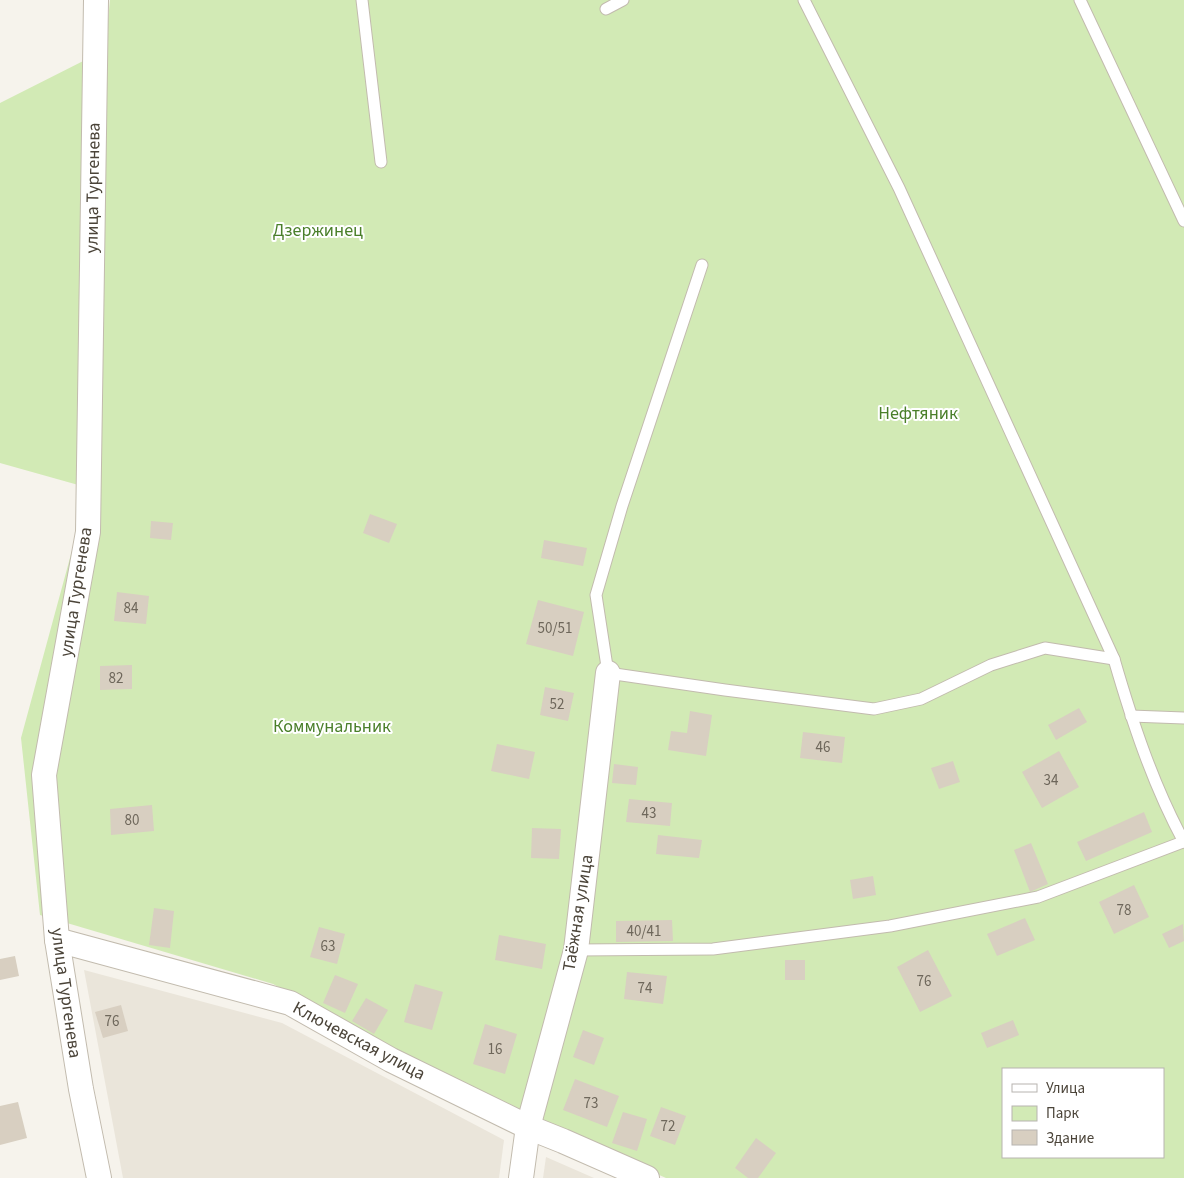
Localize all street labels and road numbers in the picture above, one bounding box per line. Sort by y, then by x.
street label: улица Тургенева [79,122,107,254]
street label: улица Тургенева [53,525,99,659]
street label: Таёжная улица [556,853,600,973]
street label: улица Тургенева [45,926,87,1060]
street label: Ключевская улица [288,995,430,1087]

